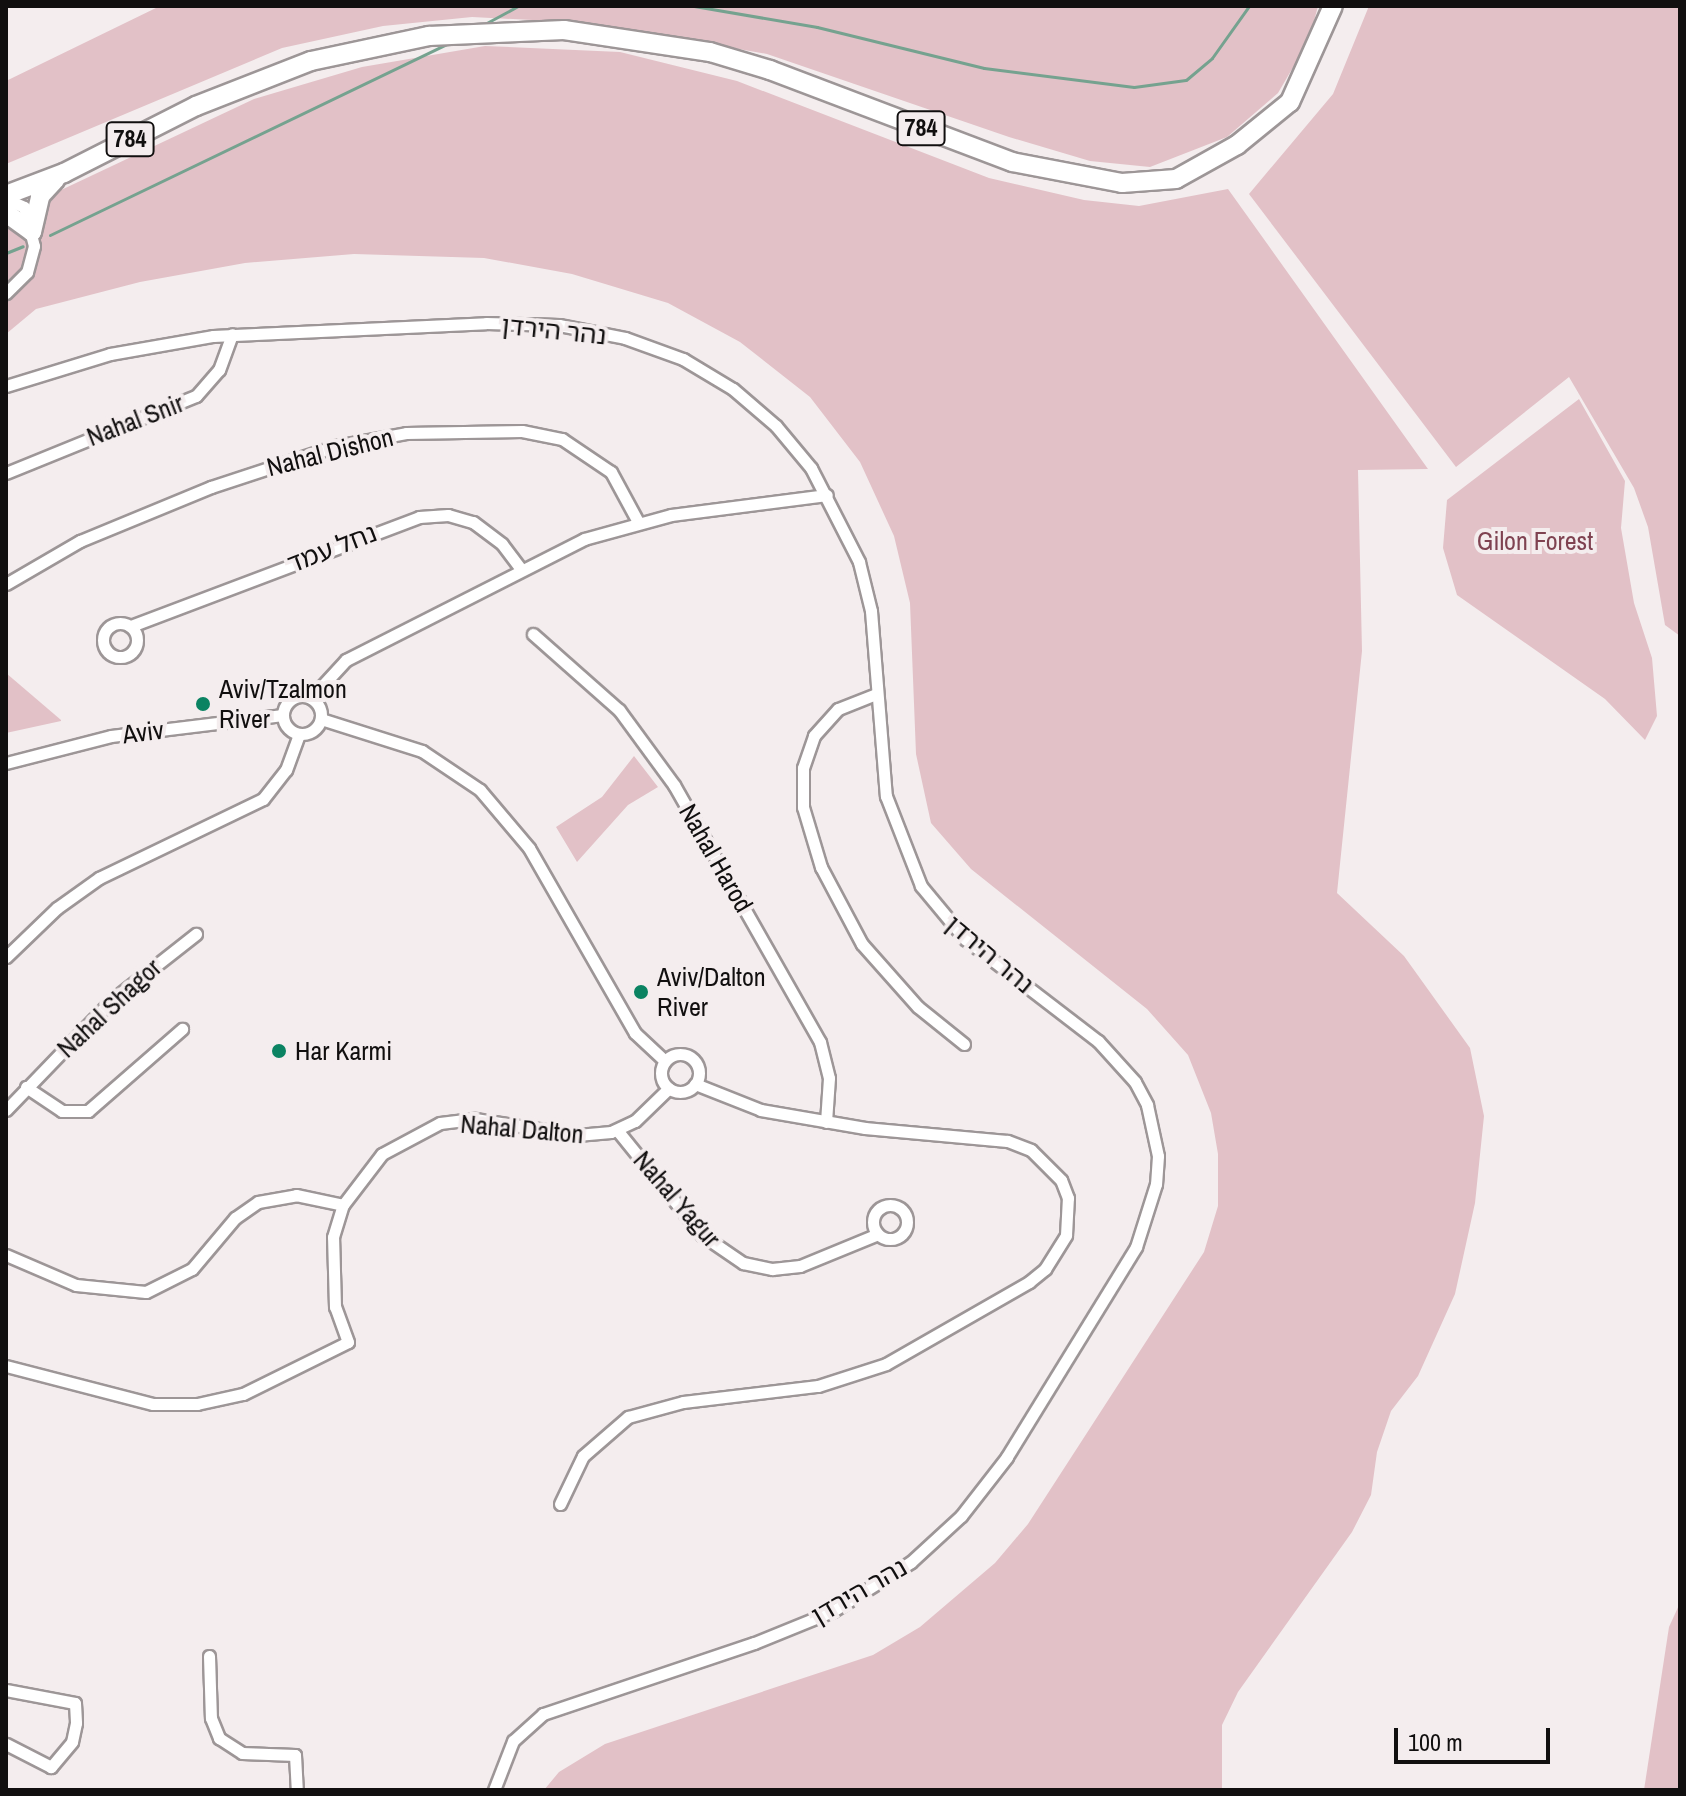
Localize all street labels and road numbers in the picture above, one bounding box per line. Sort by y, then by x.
road number: 784 [895,108,947,148]
road number: 784 [104,119,156,159]
street label: נהר הירדן [500,309,608,351]
street label: Nahal Snir [82,387,188,453]
street label: Nahal Dishon [264,421,396,483]
street label: נחל עמד [283,517,381,579]
street label: Aviv [121,714,165,750]
street label: Nahal Harod [673,798,759,918]
street label: נהר הירדן [940,908,1040,1000]
street label: Nahal Shagor [51,952,167,1064]
street label: Nahal Dalton [459,1108,585,1150]
street label: Nahal Yagur [627,1145,727,1253]
street label: נהר הירדן [806,1551,912,1631]

